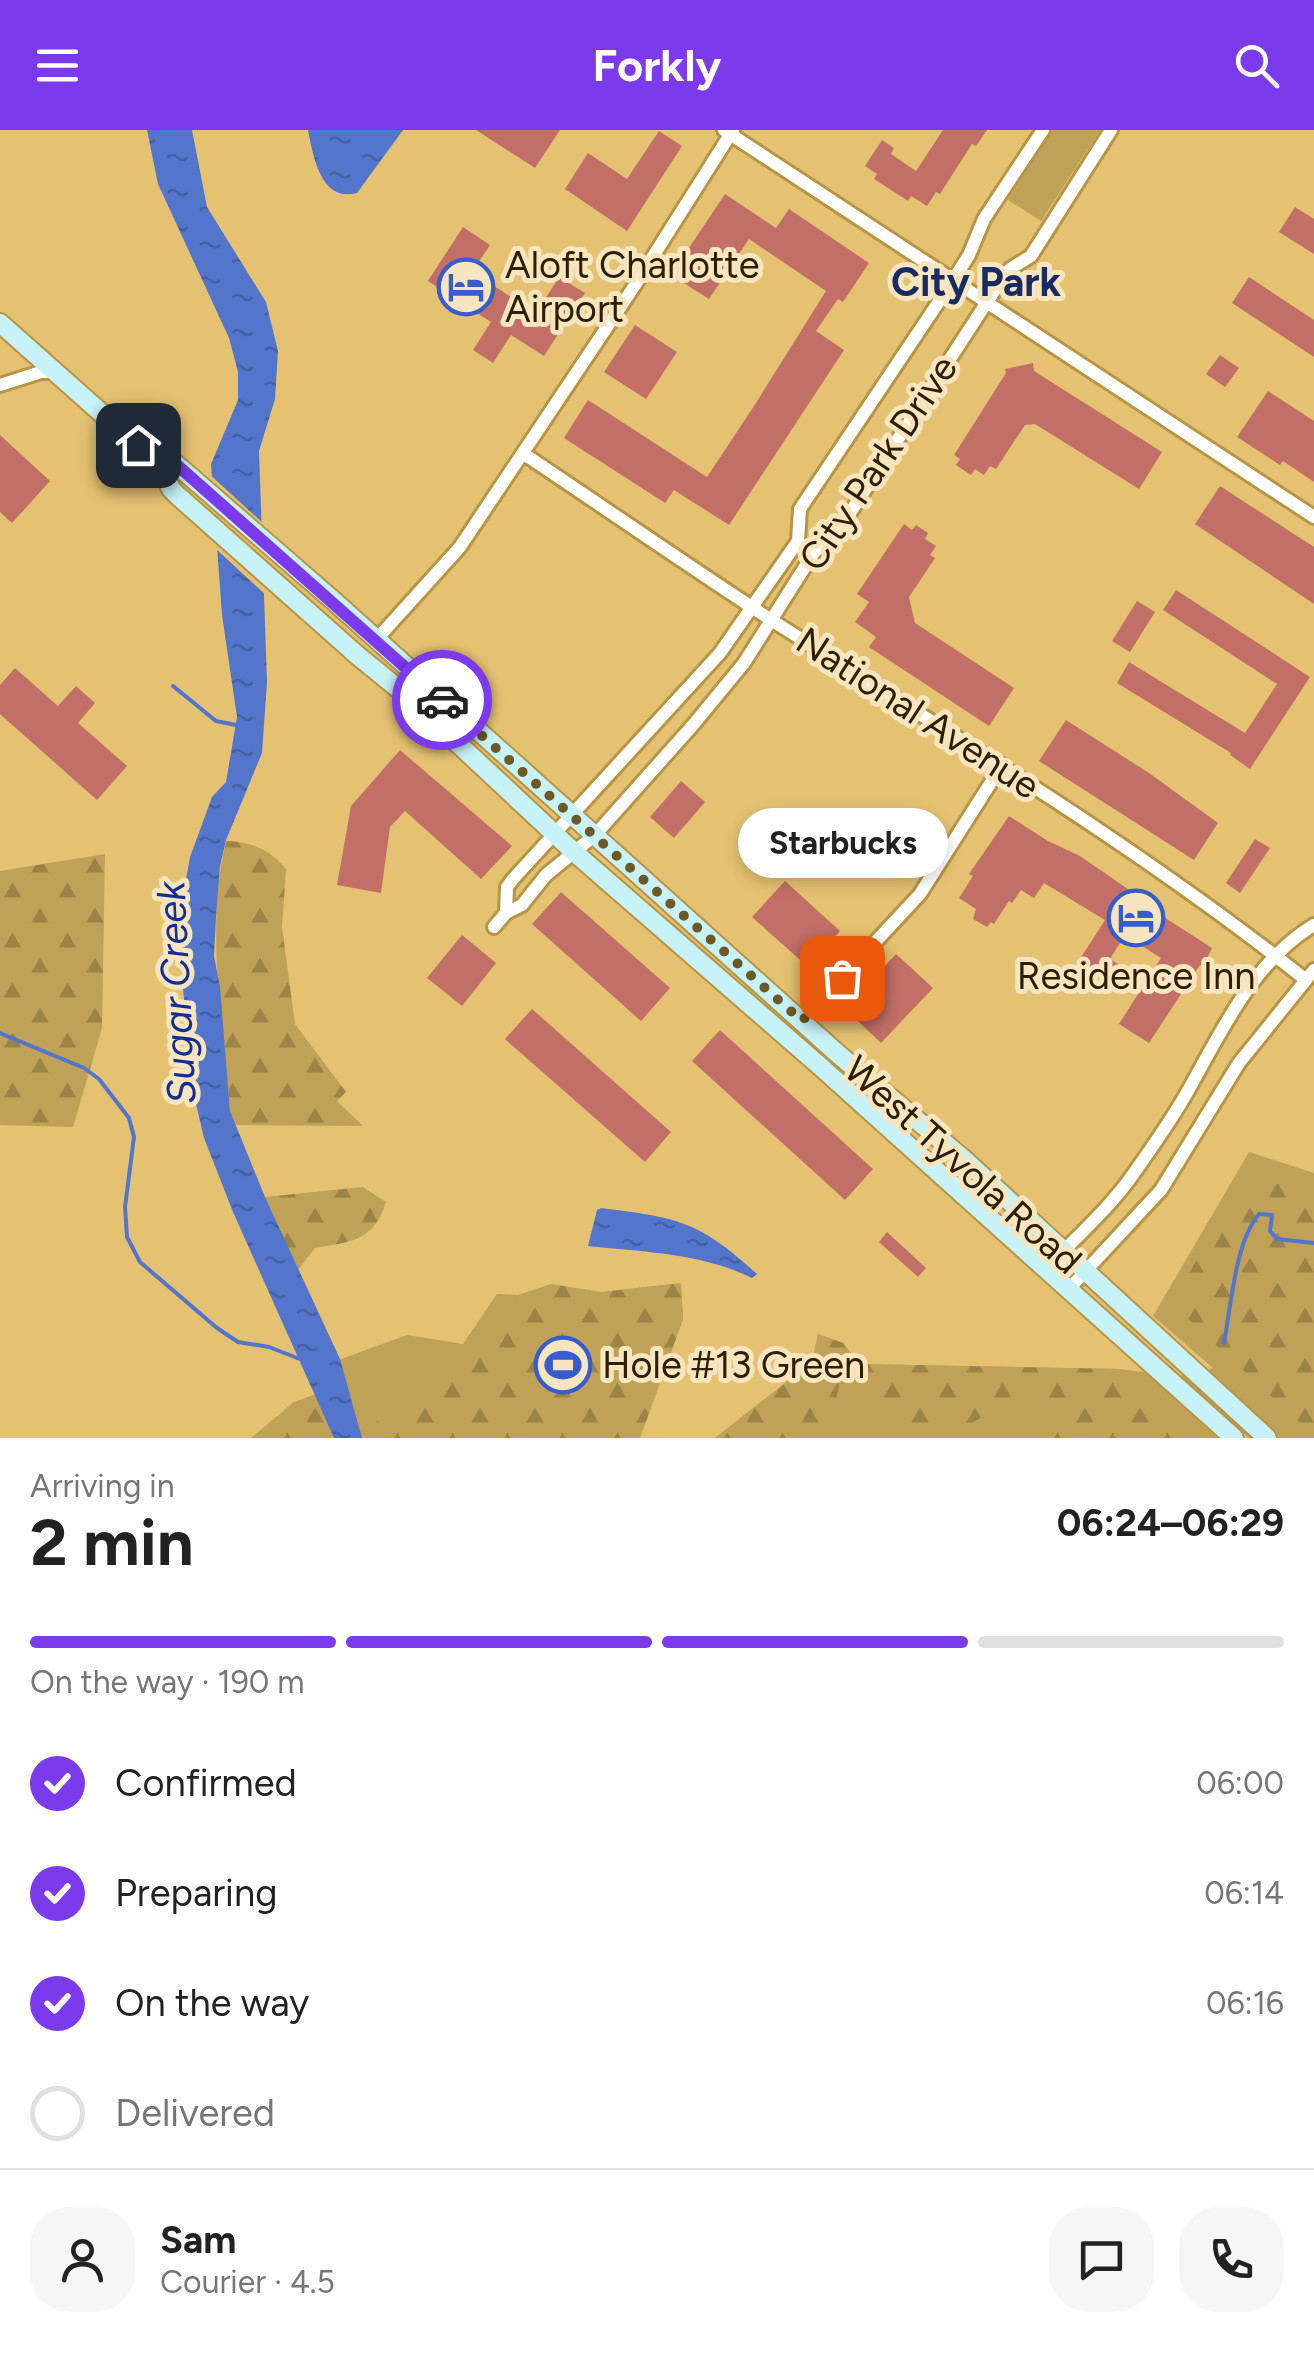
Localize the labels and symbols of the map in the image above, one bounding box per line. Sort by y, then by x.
place label: Aloft Charlotte Airport [505,242,760,332]
hotel icon: Aloft Charlotte Airport [436,257,496,317]
district label: City Park [891,258,1061,306]
street label: City Park Drive [789,347,967,579]
pin [96,403,181,488]
street label: National Avenue [788,617,1048,809]
courier [392,650,492,750]
callout: Starbucks [737,808,947,878]
water label: Sugar Creek [146,879,206,1106]
hotel icon: Residence Inn [1106,888,1166,948]
pin [800,936,885,1021]
place label: Residence Inn [1017,953,1255,999]
street label: West Tyvola Road [835,1046,1091,1284]
sports icon: Hole #13 Green [533,1335,593,1395]
place label: Hole #13 Green [602,1342,865,1388]

